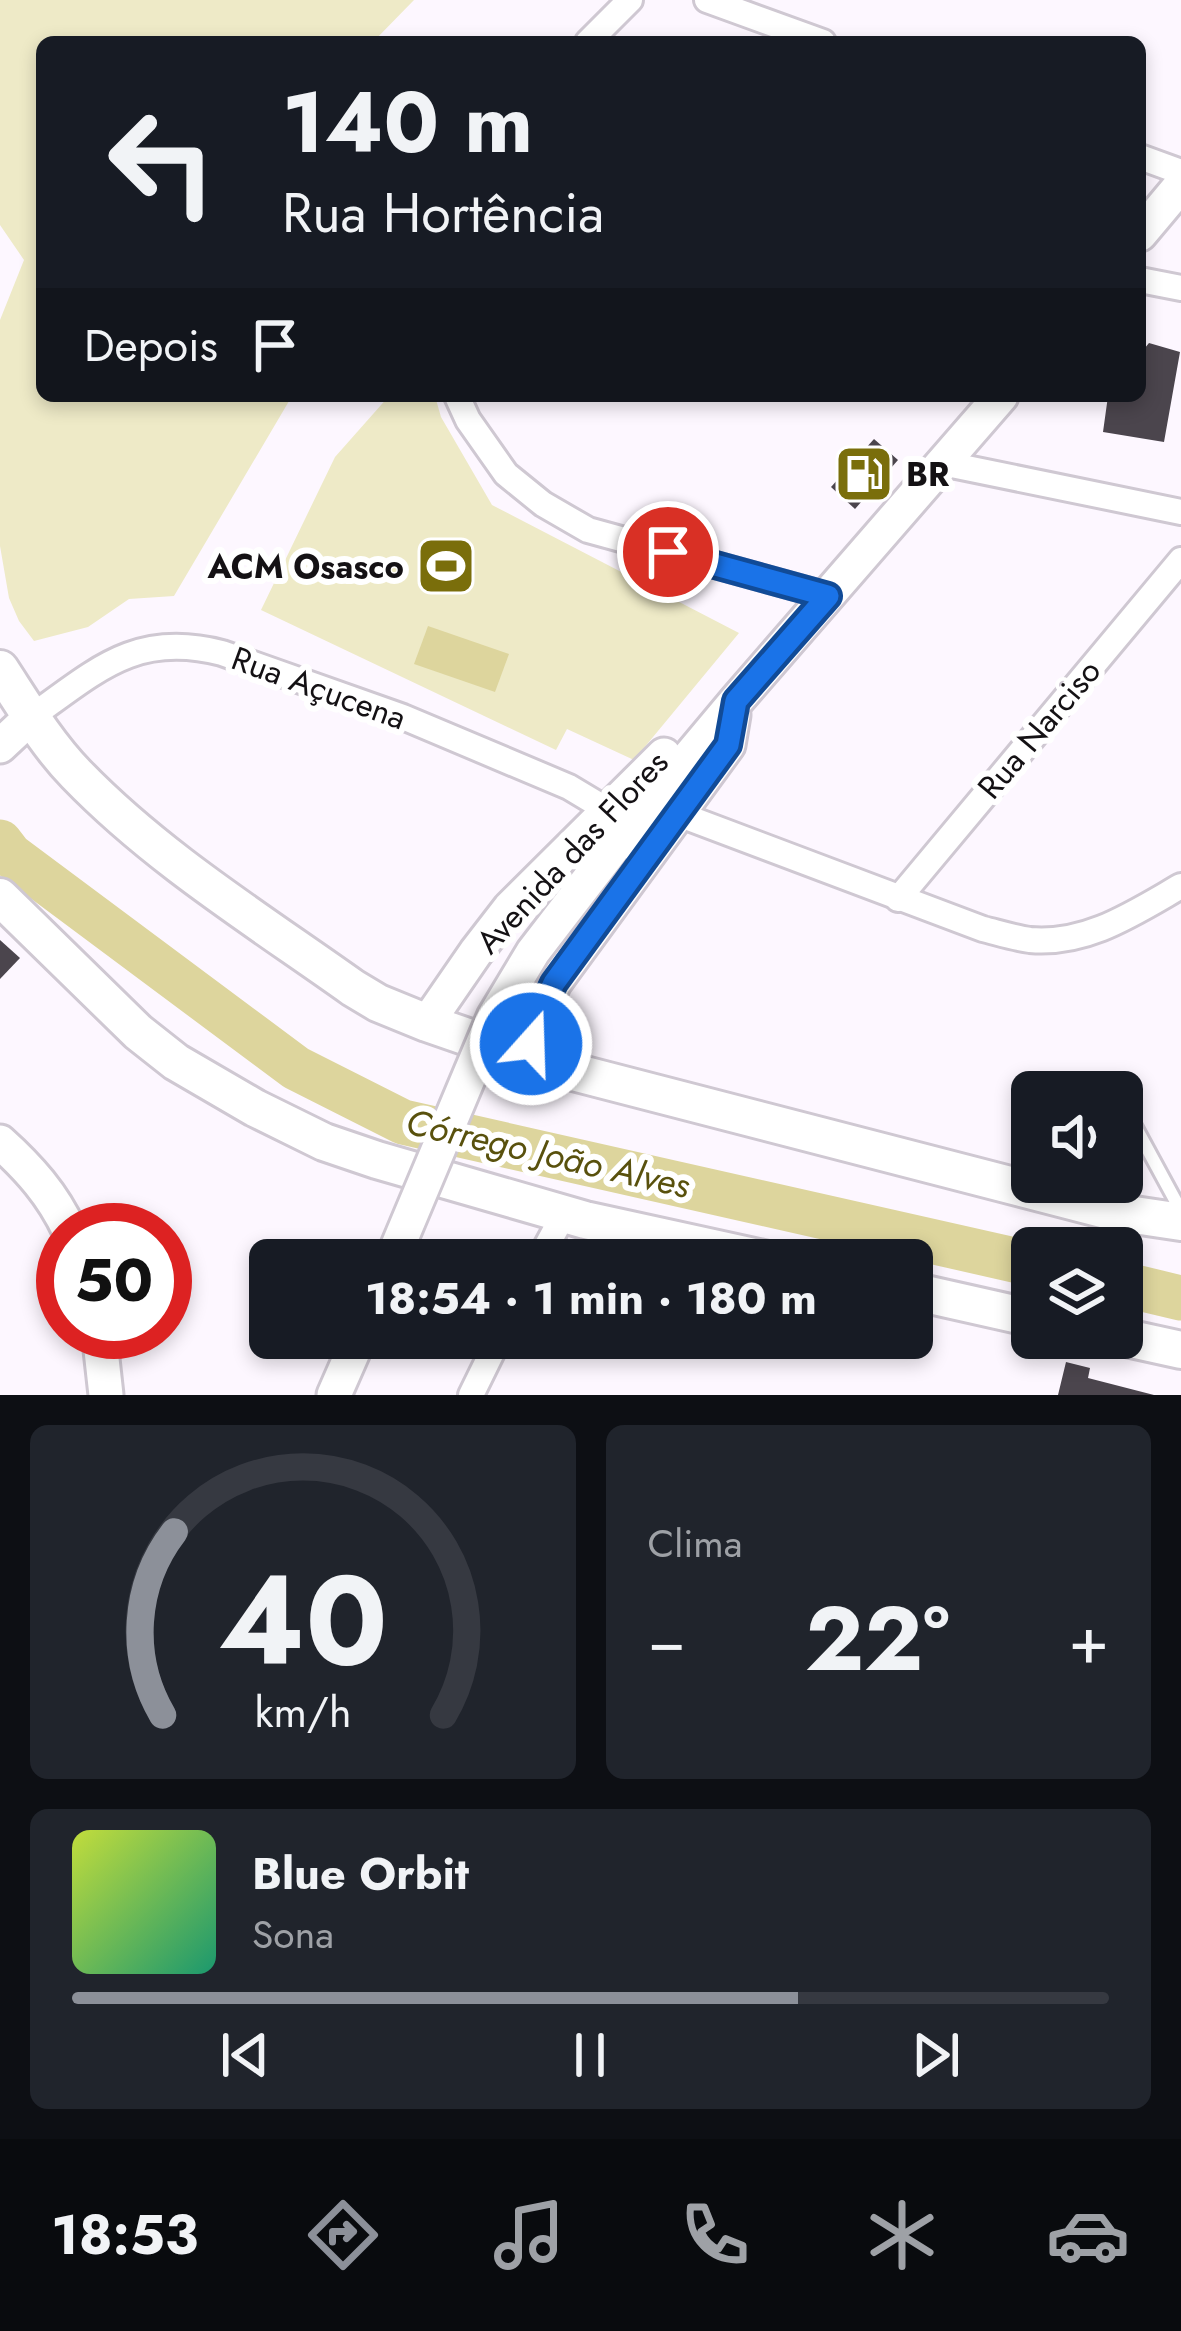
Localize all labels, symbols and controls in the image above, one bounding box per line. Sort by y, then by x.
text: 140 m [282,62,533,184]
icon: left [84,84,240,240]
text: Rua Hortência [282,174,604,252]
icon: arrive [242,312,308,378]
text: Depois [84,313,218,378]
fuel station icon: BR [833,443,895,505]
place label: BR [906,451,950,498]
pin [617,501,719,603]
icon: arrive [635,519,701,585]
sports icon: ACM Osasco [415,535,477,597]
place label: ACM Osasco [207,543,404,590]
street label: Rua Açucena [225,635,413,741]
street label: Rua Narciso [967,649,1111,809]
street label: Avenida das Flores [465,740,679,964]
position arrow [468,981,594,1107]
map controls [1011,1071,1143,1359]
button: sound [1011,1071,1143,1203]
water label: Córrego João Alves [401,1095,696,1211]
speed limit sign: 50 [36,1203,192,1359]
button: layers [1011,1227,1143,1359]
text: 18:54 · 1 min · 180 m [365,1266,817,1331]
text: Clima [648,1515,743,1572]
text: 40 [218,1530,388,1711]
text: 22° [805,1574,950,1704]
text: − [648,1592,686,1688]
text: + [1068,1592,1109,1688]
text: km/h [254,1681,351,1743]
text: Blue Orbit [252,1841,469,1906]
text: Sona [252,1906,334,1963]
icon: previous [212,2022,278,2088]
icon: pause [557,2022,623,2088]
icon: next [903,2022,969,2088]
icon: directions [301,2193,385,2277]
icon: music [487,2193,571,2277]
icon: phone [673,2193,757,2277]
icon: climate [860,2193,944,2277]
icon: car [1046,2193,1130,2277]
text: 18:53 [51,2196,198,2274]

